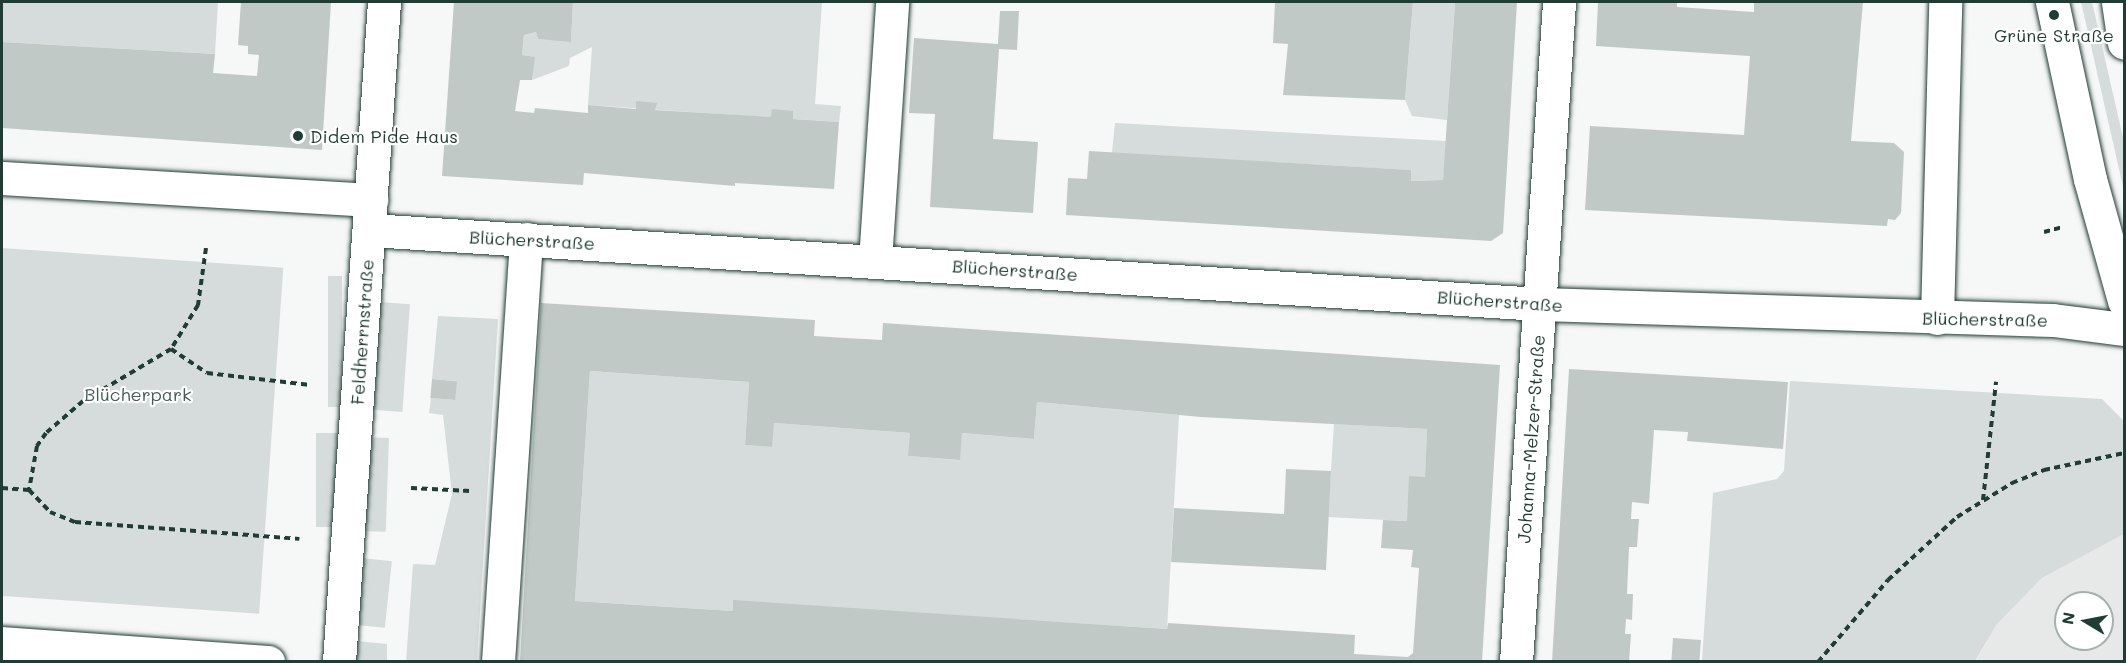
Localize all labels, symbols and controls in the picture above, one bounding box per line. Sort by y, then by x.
marker: Grüne Straße [2047,8,2061,22]
place label: Grüne Straße [1994,24,2114,46]
place label: Didem Pide Haus [310,125,458,147]
marker: Didem Pide Haus [291,129,305,143]
street label: Blücherstraße [469,226,595,254]
street label: Blücherstraße [951,255,1079,285]
street label: Feldherrnstraße [346,258,378,406]
street label: Blücherstraße [1436,286,1564,316]
street label: Blücherstraße [1922,307,2048,331]
street label: Johanna-Melzer-Straße [1513,334,1549,544]
park label: Blücherpark [84,383,192,405]
north arrow [2054,591,2114,651]
text: N [2056,610,2079,626]

